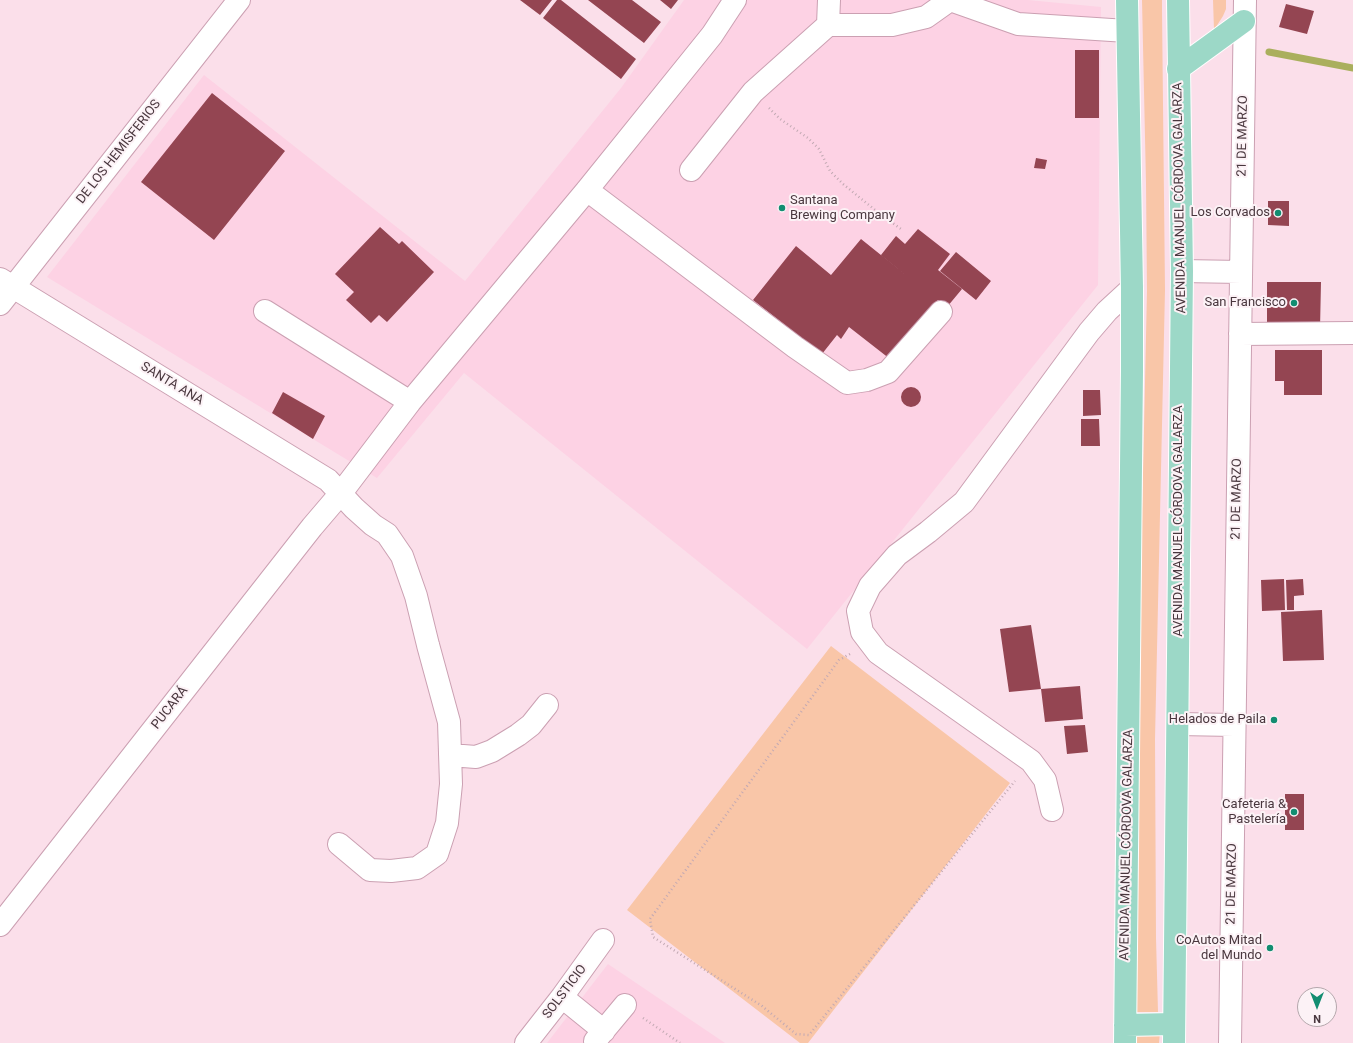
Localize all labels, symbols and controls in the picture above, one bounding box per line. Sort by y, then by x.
street label: AVENIDA MANUEL CÓRDOVA GALARZA [1170,82,1190,314]
street label: 21 DE MARZO [1234,95,1252,177]
street label: DE LOS HEMISFERIOS [74,97,164,207]
place label: Santana Brewing Company [790,193,895,224]
marker: Santana Brewing Company [777,203,787,213]
place label: Los Corvados [1191,205,1270,221]
marker: Los Corvados [1273,208,1283,218]
place label: San Francisco [1204,295,1286,311]
marker: San Francisco [1289,298,1299,308]
street label: SANTA ANA [138,359,206,409]
street label: AVENIDA MANUEL CÓRDOVA GALARZA [1171,405,1187,637]
street label: 21 DE MARZO [1228,458,1246,540]
street label: PUCARÁ [148,683,192,733]
place label: Helados de Paila [1169,712,1266,728]
marker: Helados de Paila [1269,715,1279,725]
street label: AVENIDA MANUEL CÓRDOVA GALARZA [1117,729,1137,961]
place label: Cafeteria & Pastelería [1222,797,1286,828]
marker: Cafeteria & Pastelería [1289,807,1299,817]
street label: 21 DE MARZO [1223,843,1241,925]
place label: CoAutos Mitad del Mundo [1176,933,1262,964]
marker: CoAutos Mitad del Mundo [1265,943,1275,953]
street label: SOLSTICIO [540,962,590,1022]
north arrow [1297,987,1337,1027]
text: N [1313,1012,1321,1025]

